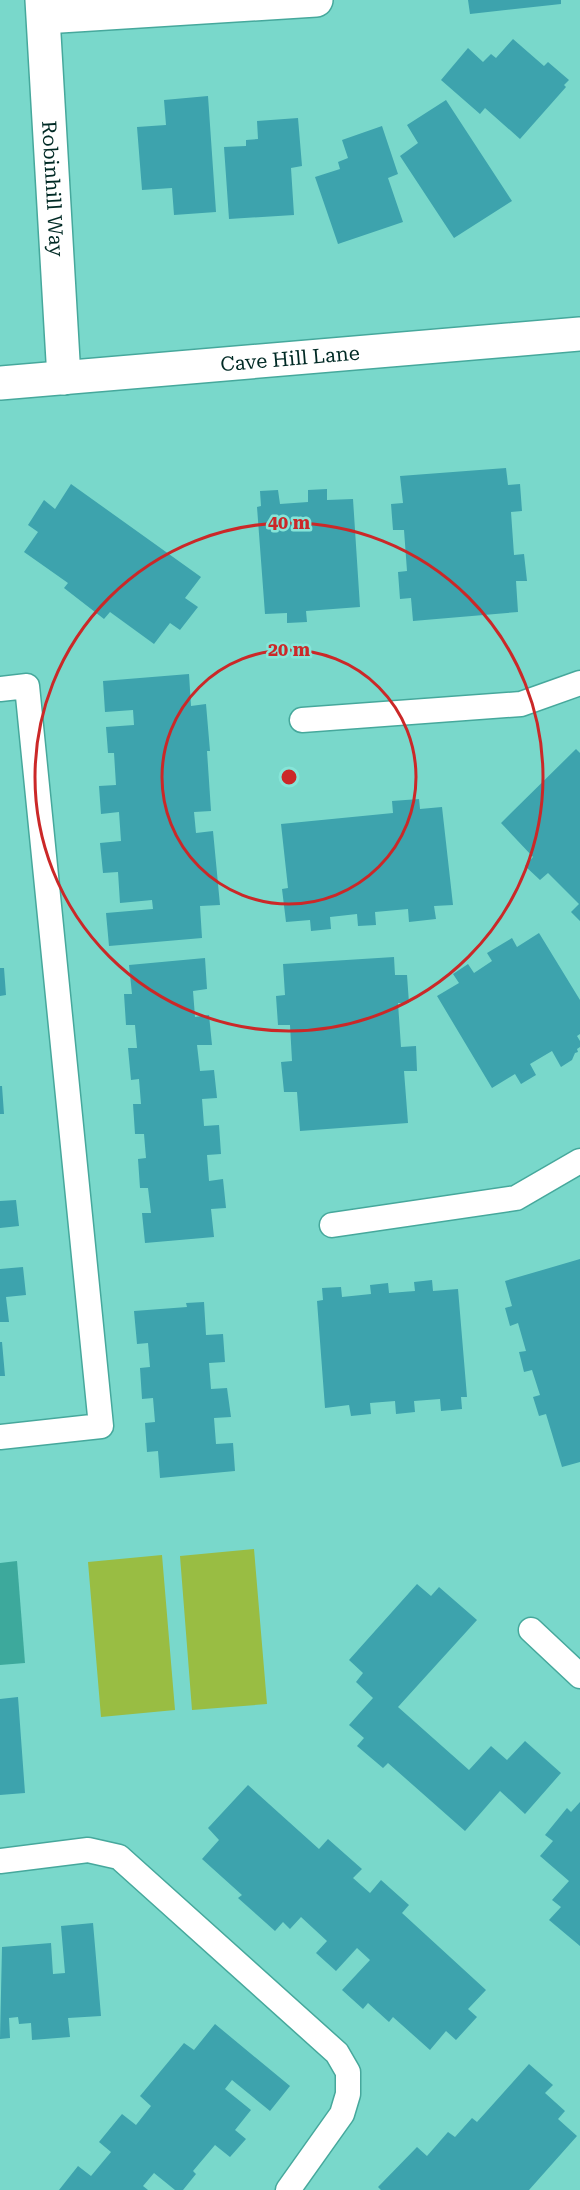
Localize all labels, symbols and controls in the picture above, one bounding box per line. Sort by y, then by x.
street label: Robinhill Way [37,120,69,258]
street label: Cave Hill Lane [219,341,361,376]
text: 40 m [268,512,311,533]
text: 20 m [268,639,311,660]
centre of rings [279,767,299,787]

